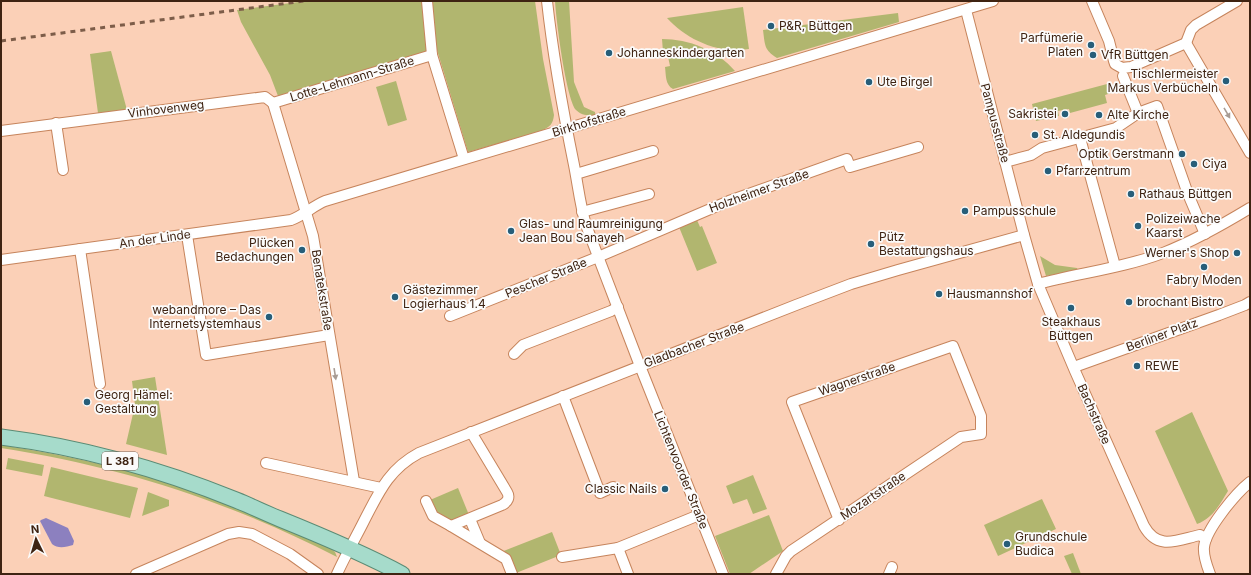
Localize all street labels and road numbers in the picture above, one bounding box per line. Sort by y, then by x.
street label: Lotte-Lehmann-Straße [288,52,416,105]
street label: Pampusstraße [978,82,1013,164]
street label: Vinhovenweg [127,96,205,121]
street label: Birkhofstraße [550,103,628,140]
street label: Holzheimer Straße [707,165,811,216]
street label: An der Linde [118,226,192,251]
street label: Benatekstraße [309,248,336,332]
street label: Pescher Straße [503,254,589,301]
street label: Berliner Platz [1124,315,1200,354]
street label: Gladbacher Straße [642,318,746,371]
street label: Wagnerstraße [817,358,897,399]
street label: Bachstraße [1074,381,1114,446]
street label: Lichtenvoorder Straße [651,409,712,531]
road number: L 381 [102,452,138,470]
street label: Mozartstraße [837,468,908,523]

